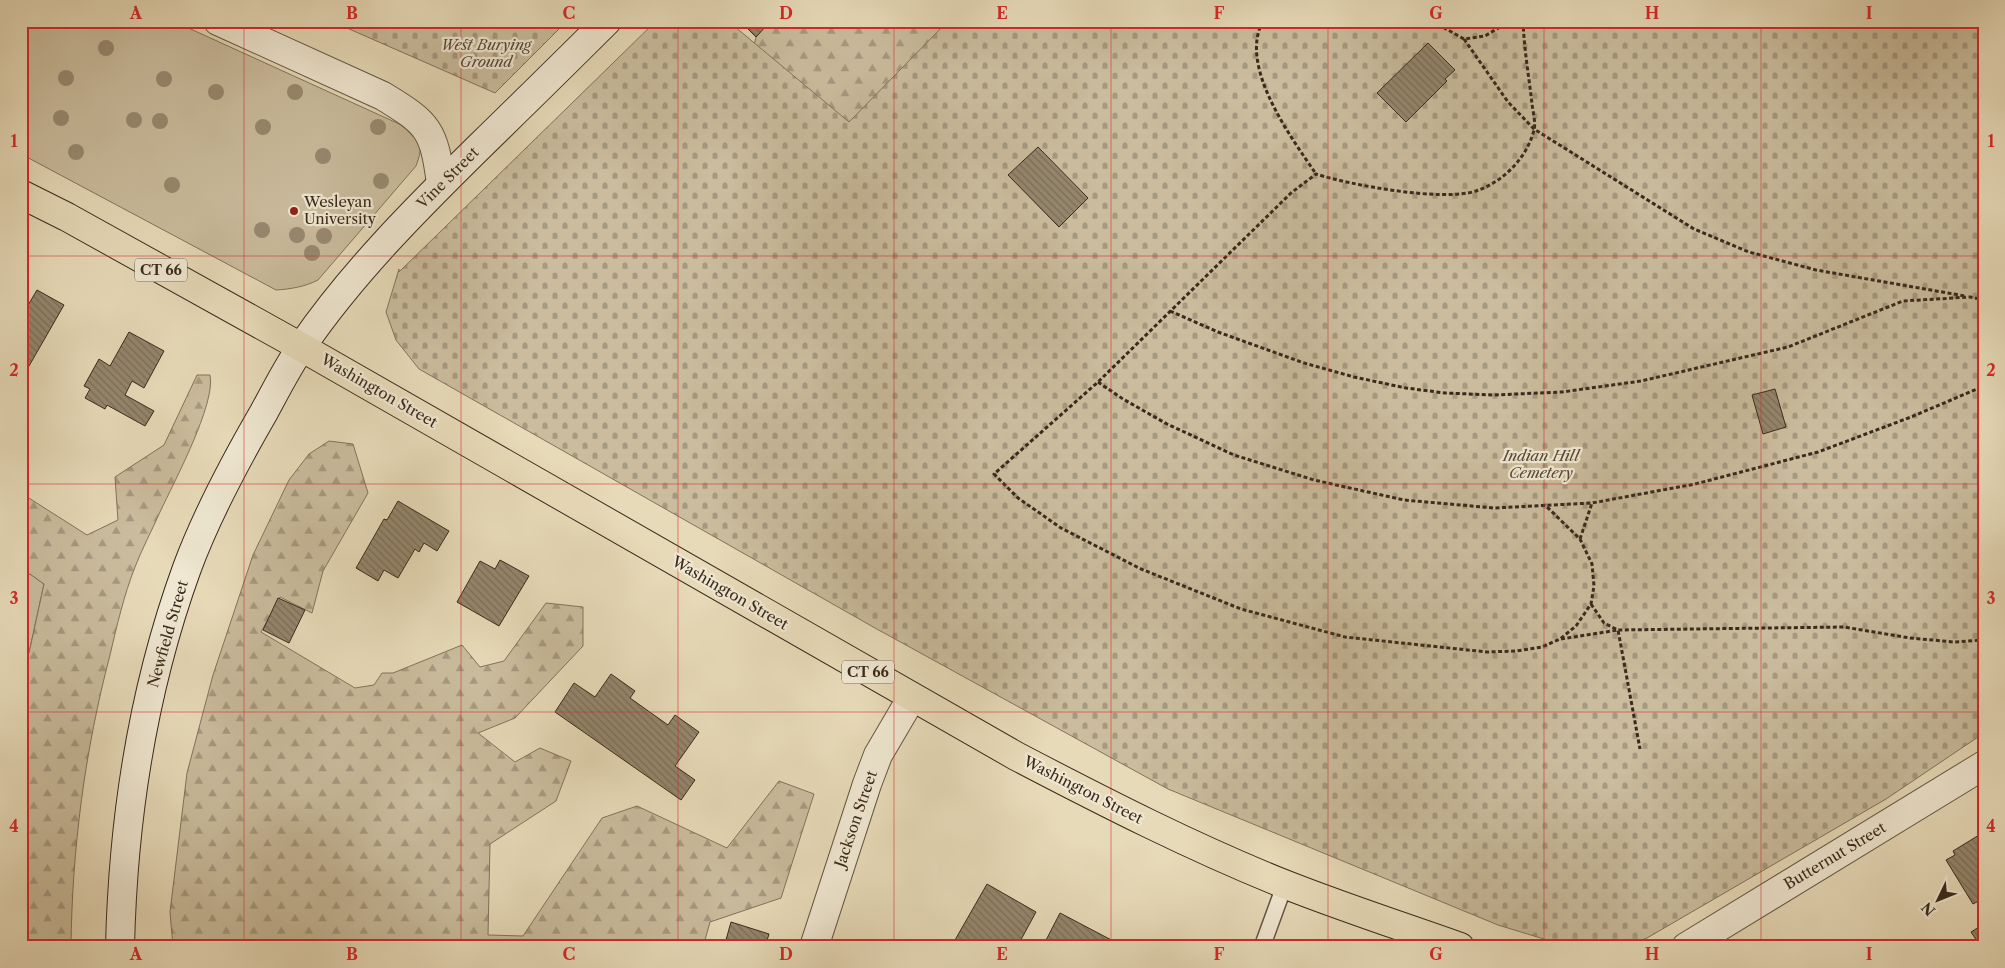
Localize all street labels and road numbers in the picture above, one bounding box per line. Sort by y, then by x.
street label: Vine Street [412,142,483,213]
road number: CT 66 [135,258,187,282]
street label: Washington Street [317,349,441,432]
street label: Washington Street [668,551,792,634]
street label: Newfield Street [143,577,192,690]
road number: CT 66 [842,660,894,684]
street label: Washington Street [1020,751,1147,828]
street label: Jackson Street [829,767,881,872]
street label: Butternut Street [1780,817,1890,893]

